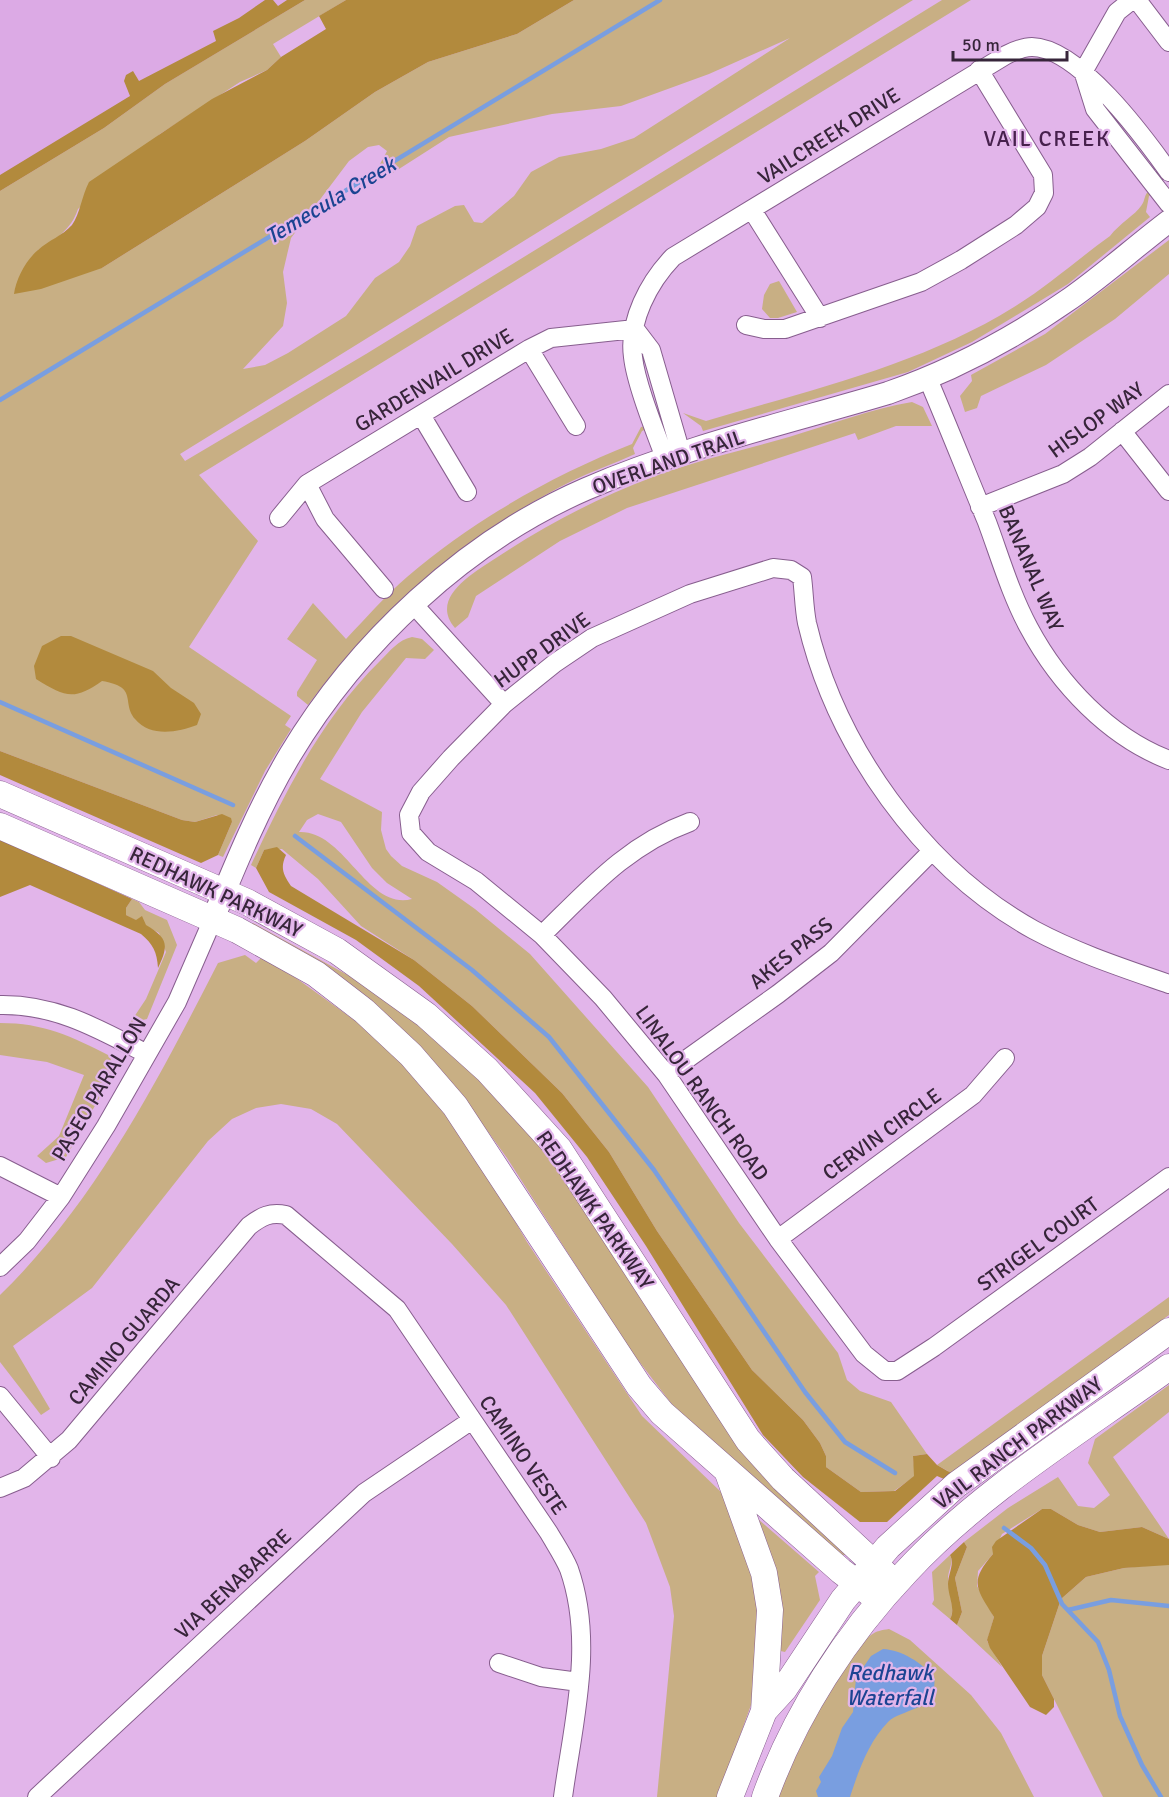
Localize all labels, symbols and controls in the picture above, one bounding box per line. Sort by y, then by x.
scale bar [953,24,1067,62]
text: 50 m [962,34,1000,56]
street label: VAILCREEK DRIVE [753,82,905,190]
district label: VAIL CREEK [983,125,1111,152]
water label: Temecula Creek [260,150,402,250]
street label: GARDENVAIL DRIVE [350,322,518,438]
street label: HISLOP WAY [1043,376,1149,464]
street label: OVERLAND TRAIL [589,424,748,500]
street label: BANANAL WAY [993,501,1069,635]
street label: HUPP DRIVE [489,606,595,694]
street label: REDHAWK PARKWAY [125,841,307,944]
street label: AKES PASS [744,911,838,995]
street label: LINALOU RANCH ROAD [630,1000,774,1186]
street label: PASEO PARALLON [46,1012,152,1166]
street label: CERVIN CIRCLE [818,1082,946,1186]
street label: REDHAWK PARKWAY [531,1126,660,1295]
street label: STRIGEL COURT [972,1191,1104,1297]
street label: CAMINO GUARDA [63,1271,186,1411]
street label: VAIL RANCH PARKWAY [928,1371,1108,1515]
street label: CAMINO VESTE [473,1390,573,1520]
street label: VIA BENABARRE [169,1523,297,1645]
water label: Redhawk Waterfall [846,1659,935,1711]

